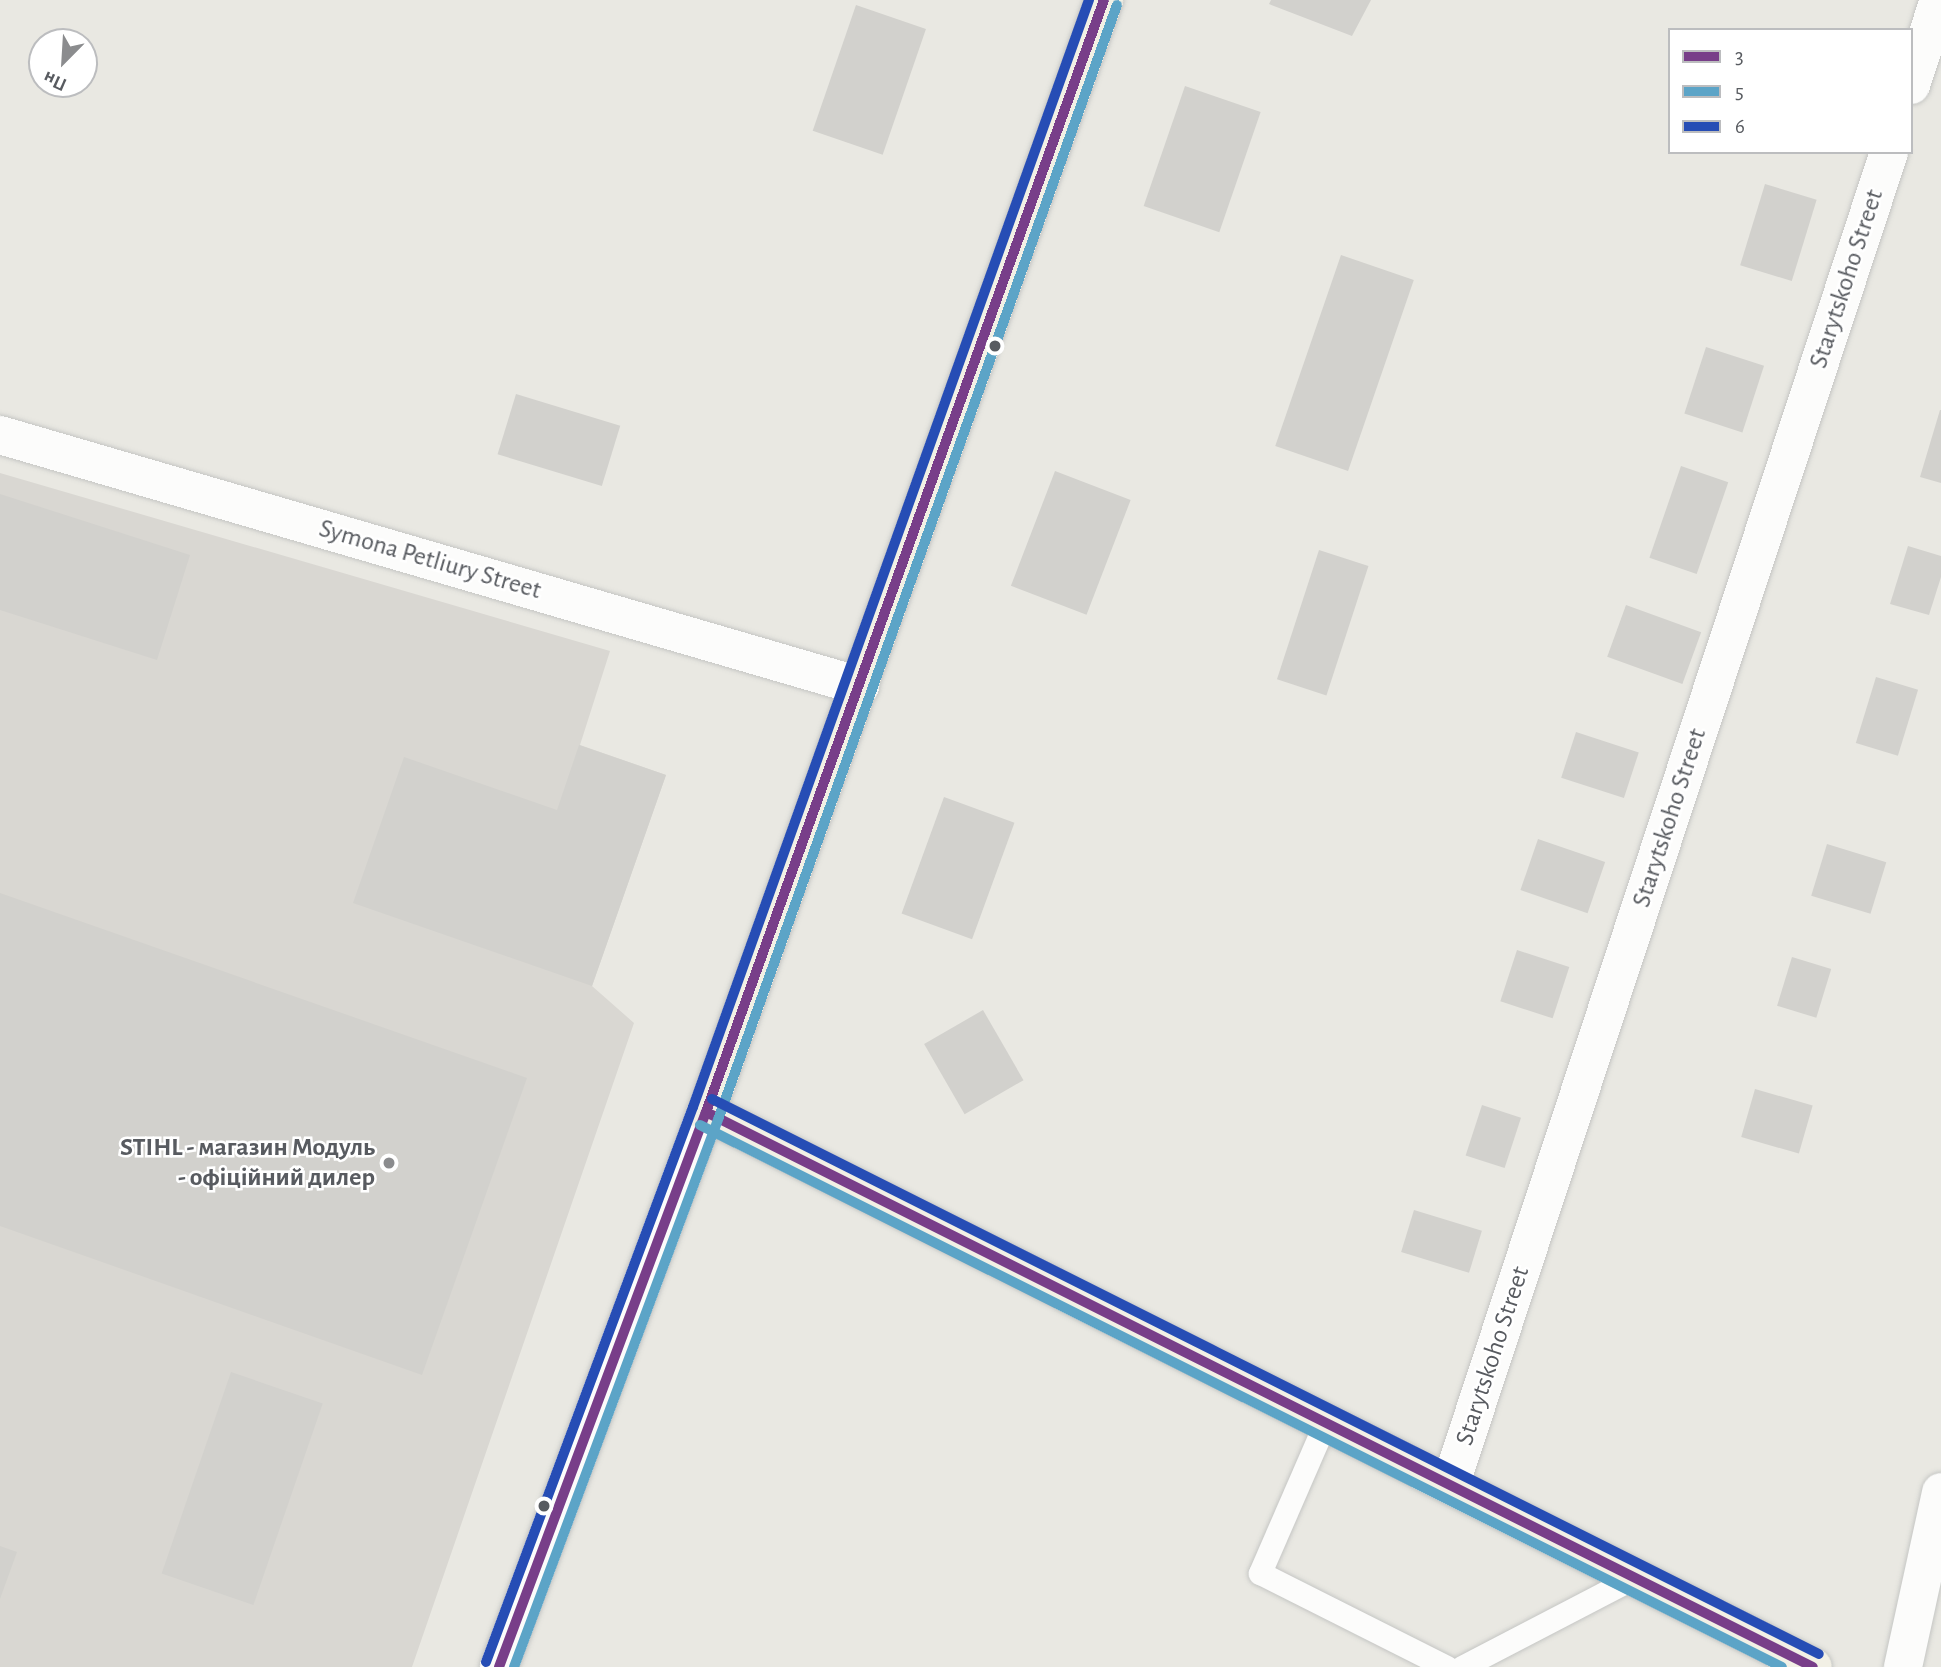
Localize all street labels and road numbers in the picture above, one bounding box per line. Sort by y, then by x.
street label: Starytskoho Street [1803,186,1891,372]
street label: Symona Petliury Street [315,513,545,607]
street label: Starytskoho Street [1626,725,1714,911]
street label: Starytskoho Street [1449,1263,1537,1449]

